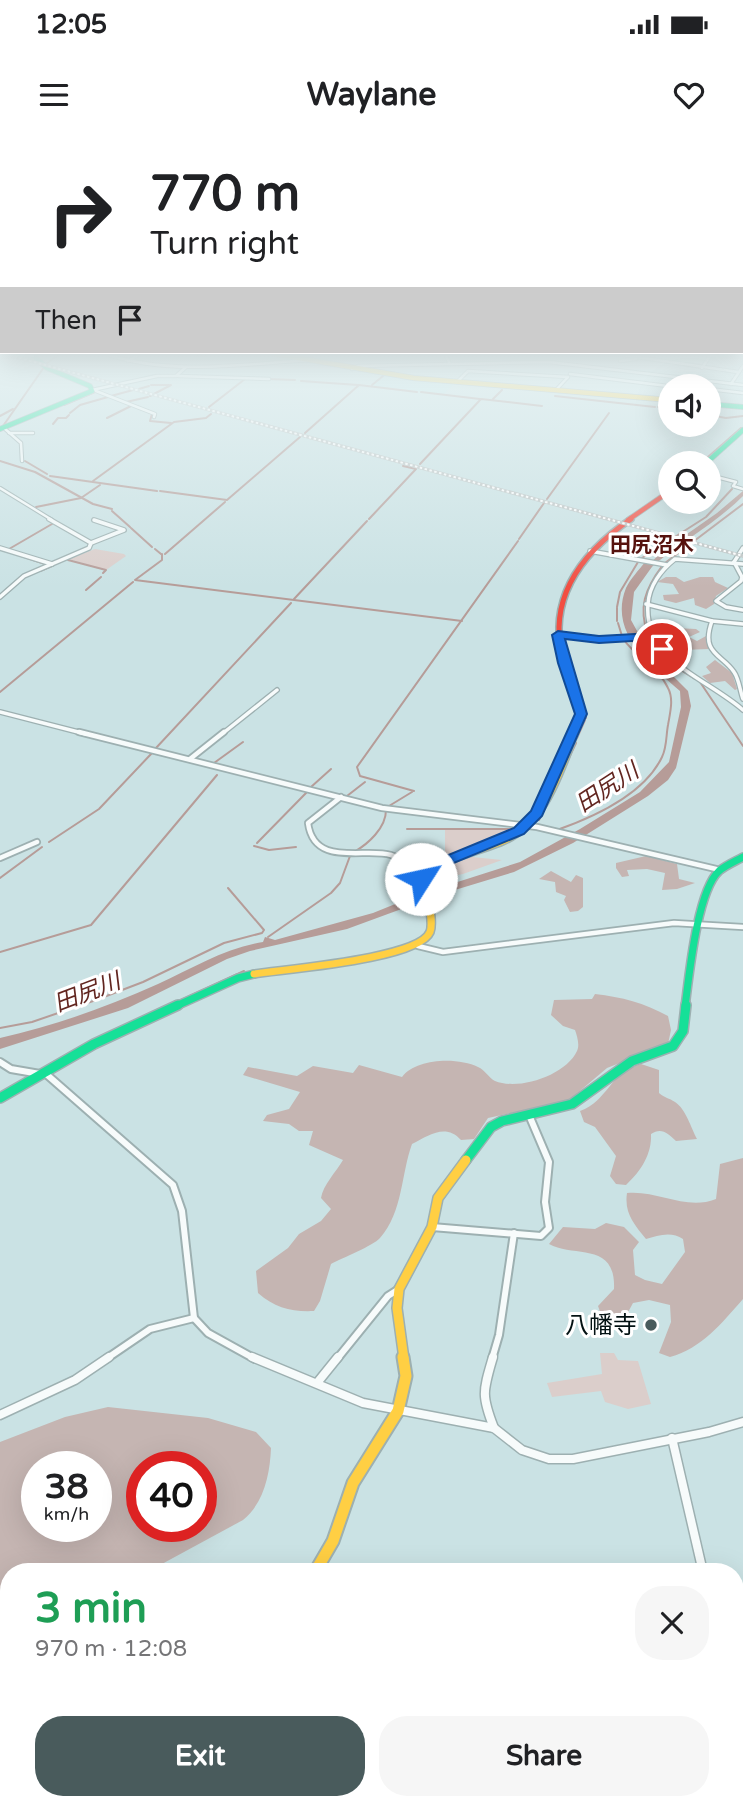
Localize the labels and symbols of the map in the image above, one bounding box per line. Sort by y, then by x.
district label: 田尻沼木 [610,533,694,558]
pin [632,619,692,679]
water label: 田尻川 [571,756,647,818]
position arrow [384,842,458,916]
water label: 田尻川 [50,966,127,1018]
place label: 八幡寺 [565,1311,637,1340]
marker: 八幡寺 [643,1317,659,1333]
speed limit sign: 40 [126,1451,217,1542]

